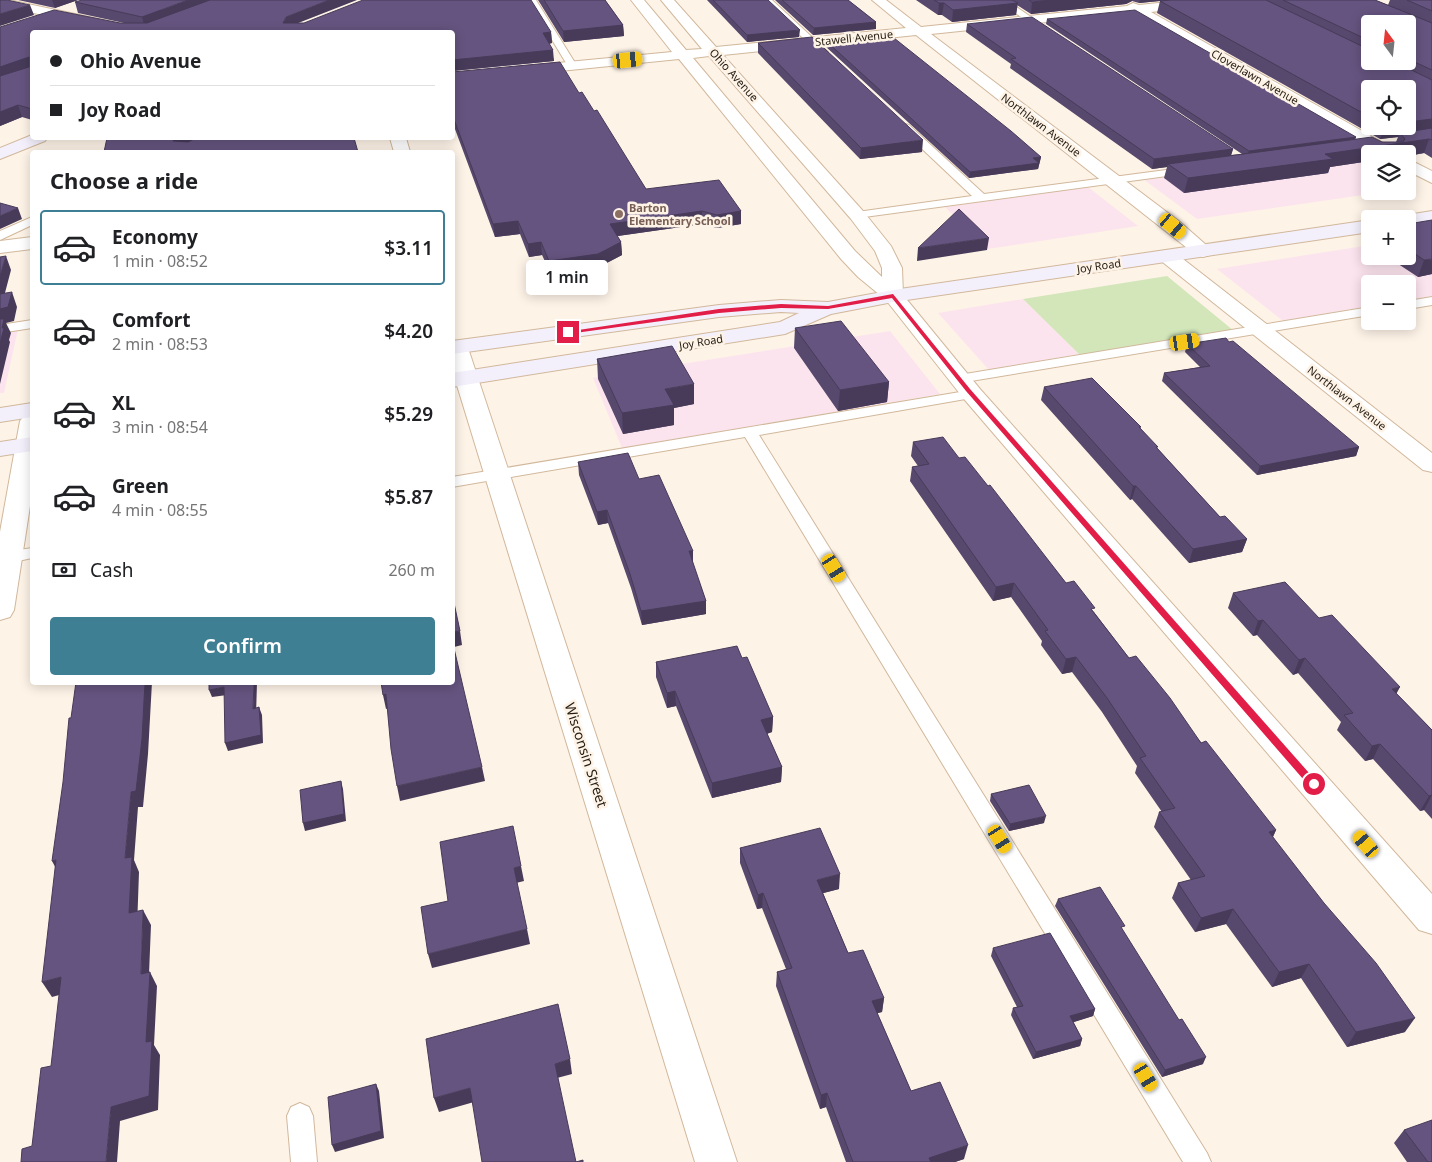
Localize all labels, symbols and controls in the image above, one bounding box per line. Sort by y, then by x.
north arrow [1361,15,1416,70]
map controls [1361,15,1416,330]
street label: Stawell Avenue [814,26,894,49]
street label: Ohio Avenue [707,45,762,104]
street label: Cloverlawn Avenue [1209,45,1302,108]
text: Ohio Avenue [80,48,201,74]
car [612,51,643,69]
button: locate [1361,80,1416,135]
street label: Northlawn Avenue [998,90,1084,160]
text: Joy Road [80,97,161,123]
button: layers [1361,145,1416,200]
text: Choose a ride [50,165,198,195]
place label: Barton Elementary School [629,200,731,228]
marker: Barton Elementary School [613,208,625,220]
button: + [1361,210,1416,265]
car [1156,211,1189,241]
text: Economy [112,224,198,250]
icon: car [52,225,97,270]
text: $3.11 [384,235,433,261]
text: 1 min · 08:52 [112,250,208,272]
street label: Joy Road [1075,255,1122,276]
callout: 1 min [527,260,609,294]
text: 1 min [545,266,589,288]
button: − [1361,275,1416,330]
text: Comfort [112,307,191,333]
icon: car [52,308,97,353]
text: $4.20 [384,318,433,344]
route end [557,321,579,343]
street label: Joy Road [677,331,724,353]
car [1169,332,1200,352]
text: 2 min · 08:53 [112,333,208,355]
street label: Northlawn Avenue [1305,362,1390,433]
text: XL [112,390,135,416]
icon: car [52,391,97,436]
text: $5.29 [384,401,433,427]
text: 3 min · 08:54 [112,416,208,438]
text: Green [112,473,169,499]
icon: car [52,474,97,519]
text: $5.87 [384,484,433,510]
text: 4 min · 08:55 [112,499,208,521]
car [819,551,848,585]
icon: cash [50,556,78,584]
text: Cash [90,557,134,583]
text: 260 m [388,559,435,581]
button: Confirm [50,617,435,675]
street label: Wisconsin Street [561,700,612,810]
route start [1303,773,1325,795]
car [985,822,1014,856]
car [1350,828,1381,860]
car [1131,1060,1160,1094]

